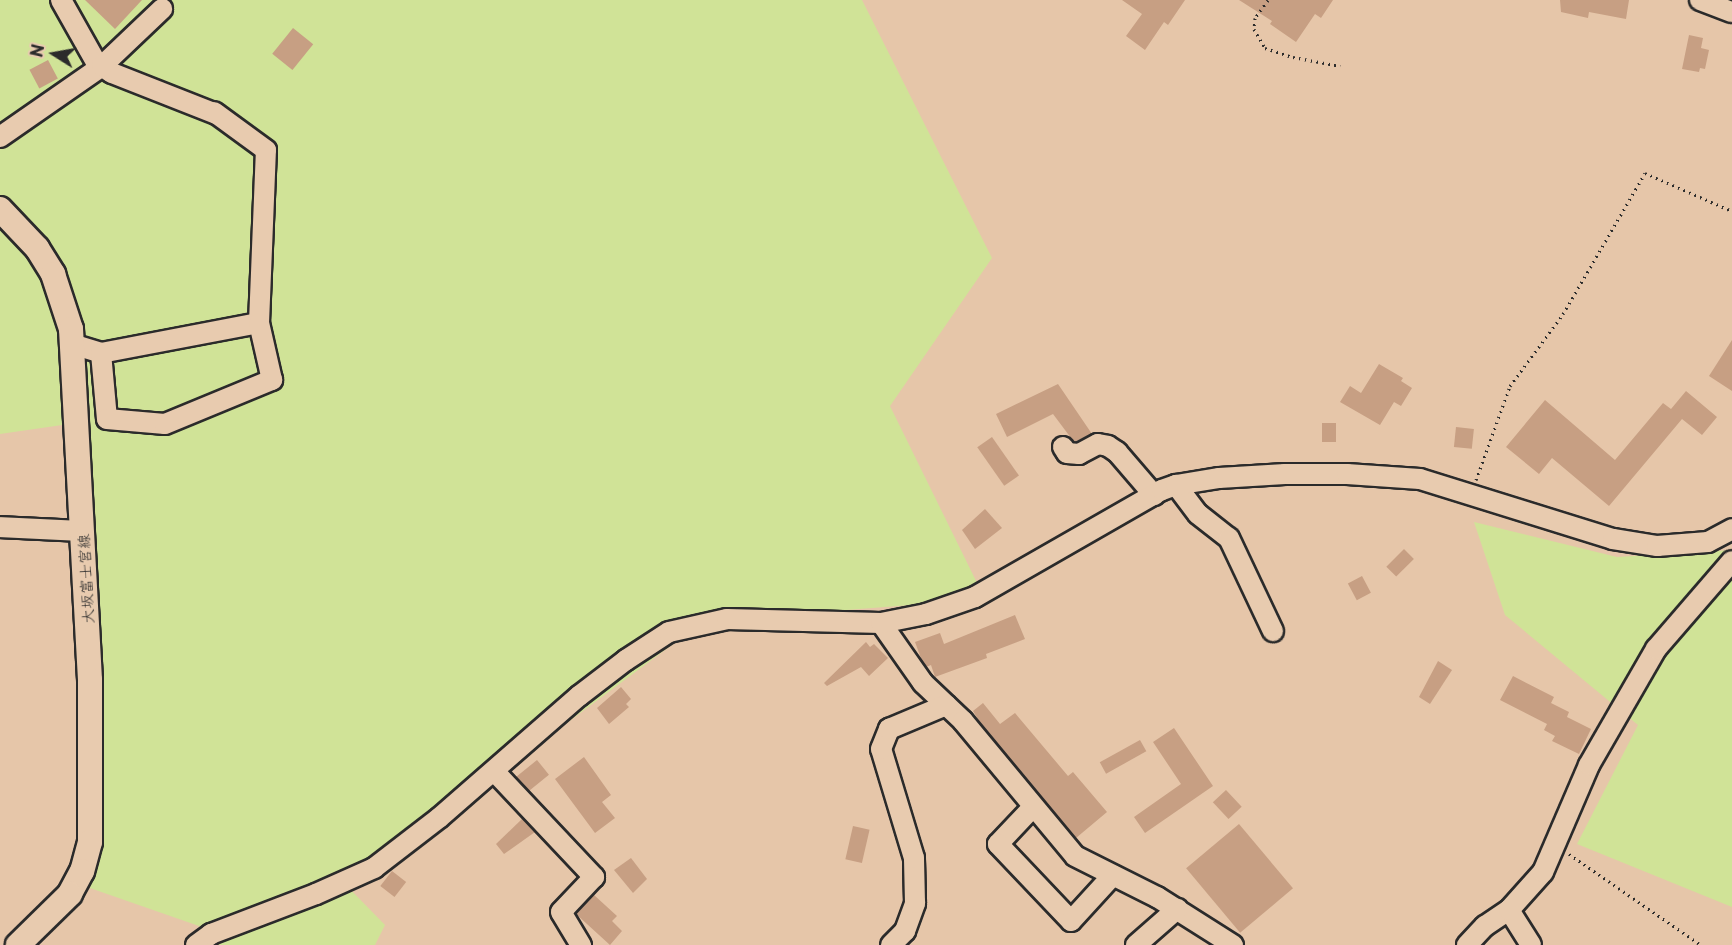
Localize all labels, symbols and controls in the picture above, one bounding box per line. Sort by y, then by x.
north arrow [24,24,84,84]
text: N [23,42,49,59]
street label: 大坂富士宮線 [74,534,96,624]

